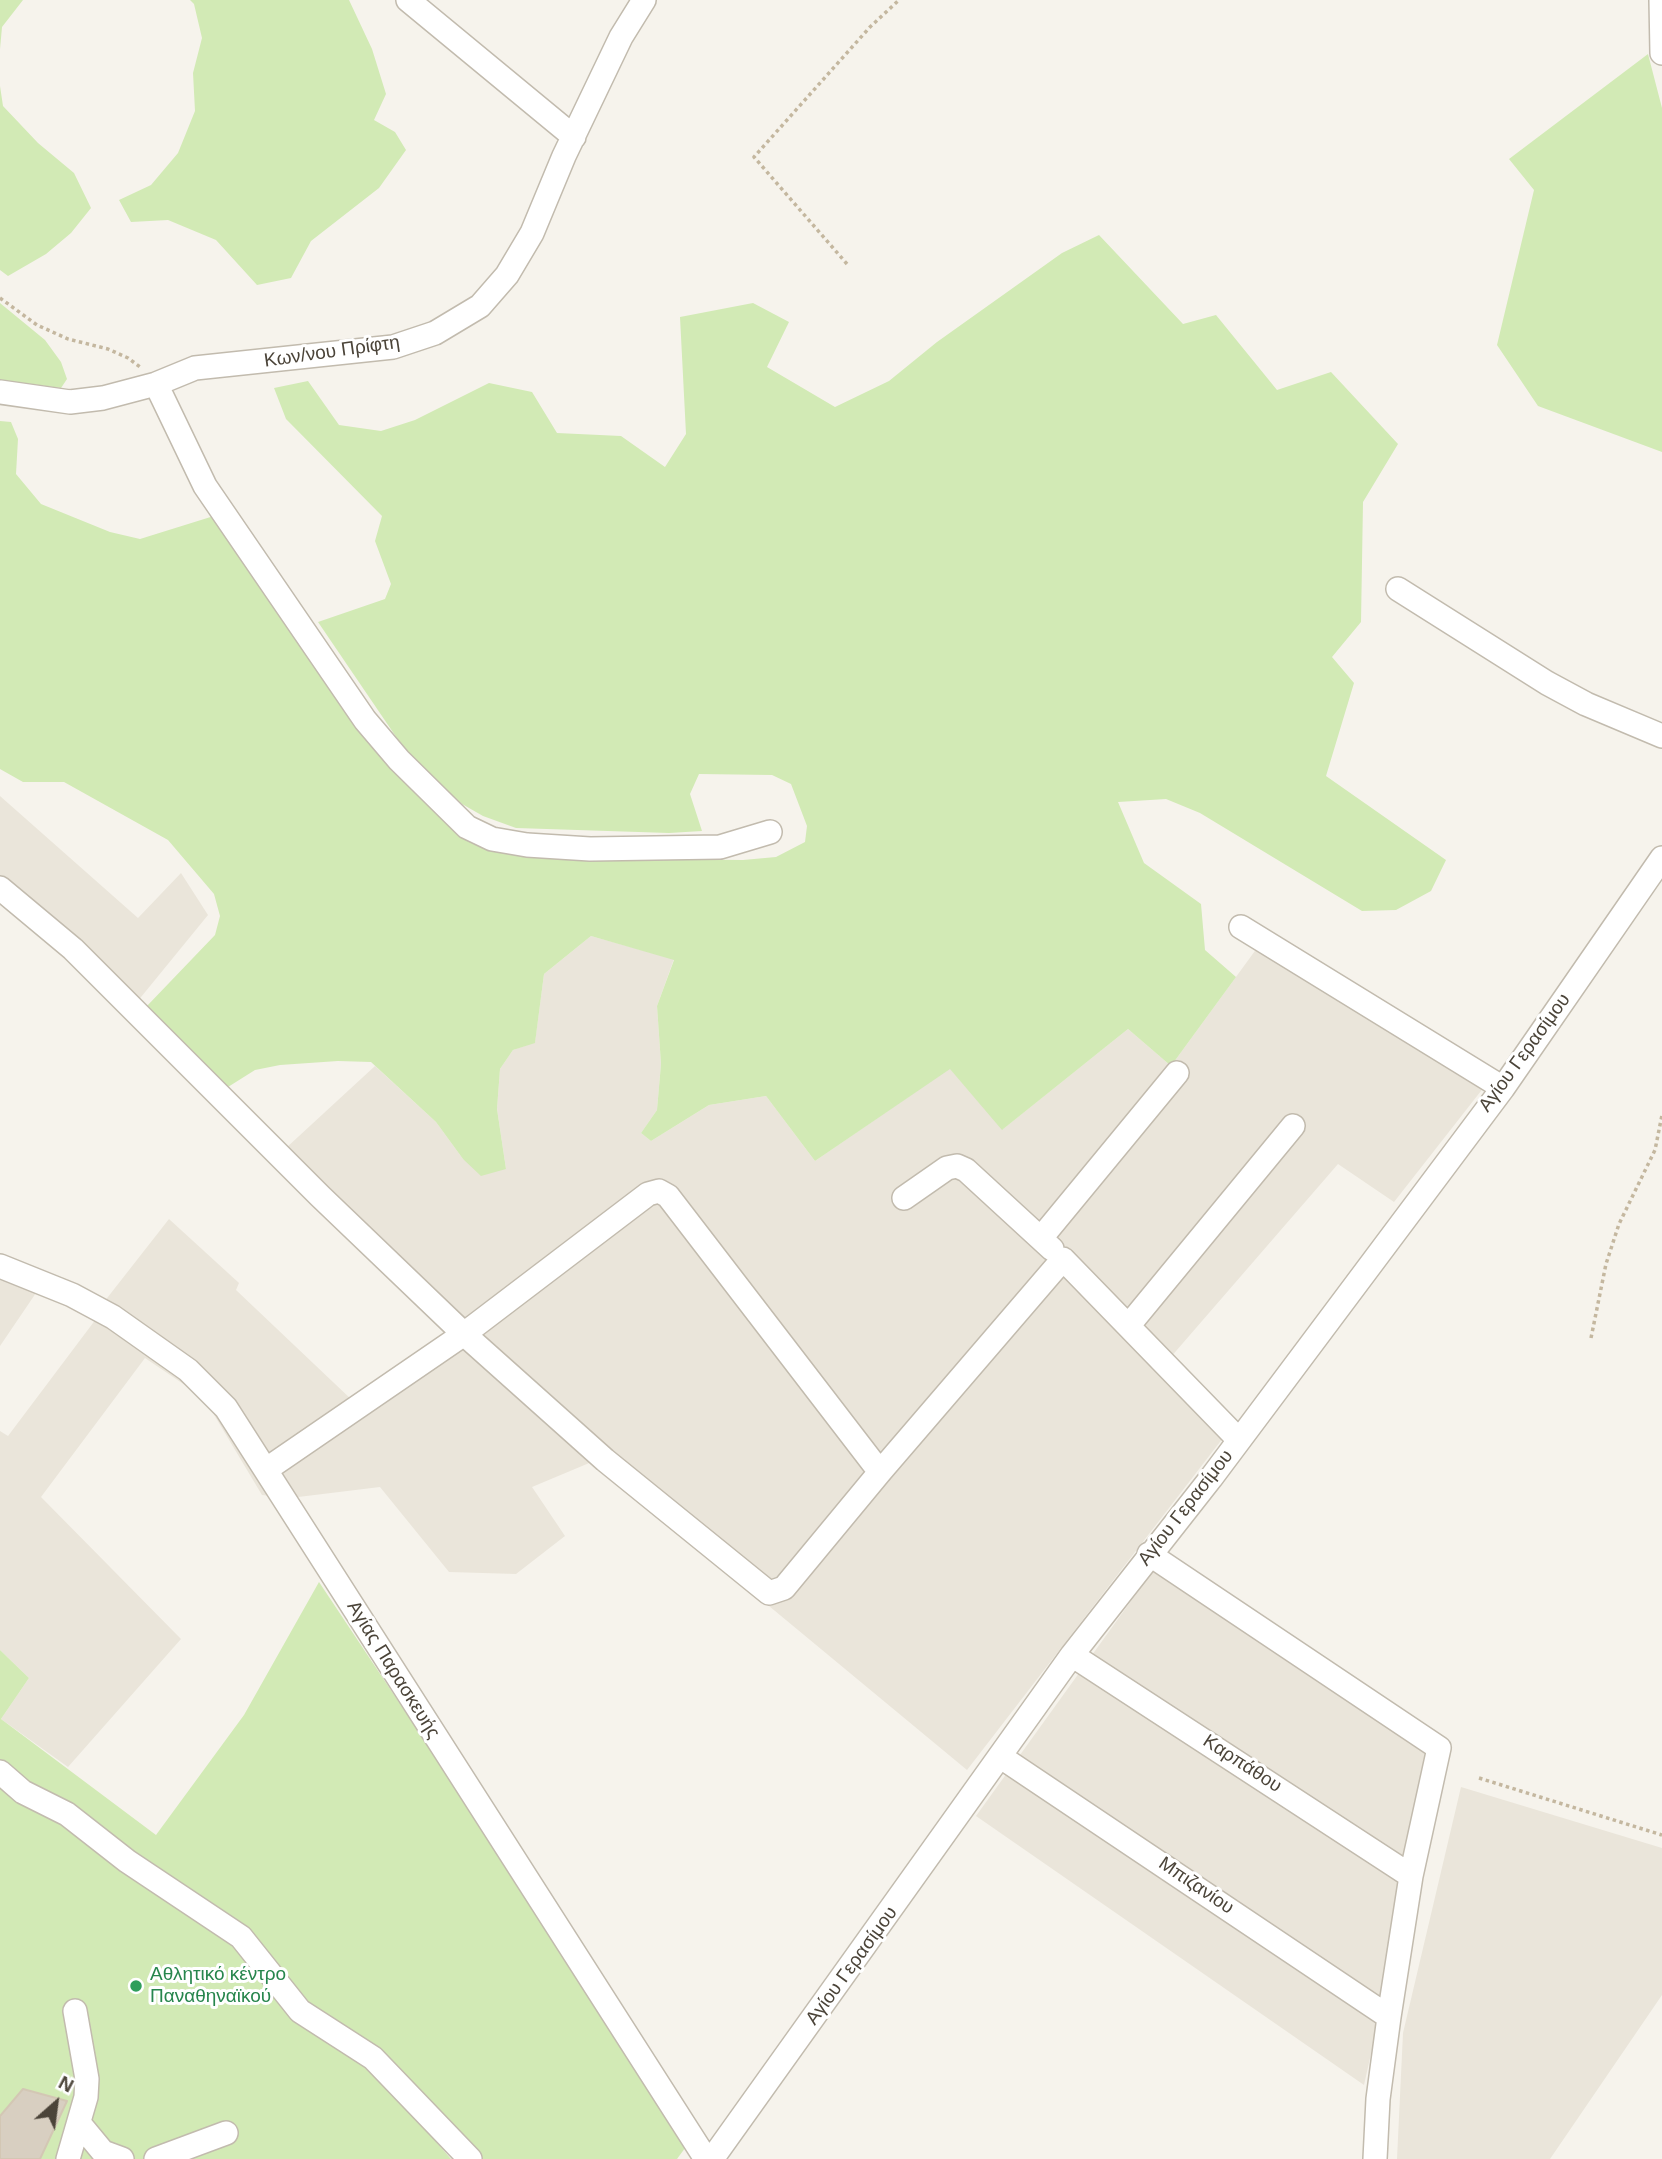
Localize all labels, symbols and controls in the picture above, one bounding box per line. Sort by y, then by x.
street label: Κων/νου Πρίφτη [263,331,401,373]
street label: Αγίου Γερασίμου [1474,989,1576,1117]
street label: Αγίου Γερασίμου [1134,1445,1238,1571]
street label: Αγίας Παρασκευής [342,1597,444,1743]
street label: Καρπάθου [1198,1730,1286,1798]
street label: Μπιζανίου [1154,1853,1238,1919]
street label: Αγίου Γερασίμου [801,1902,903,2030]
place label: Αθλητικό κέντρο Παναθηναϊκού [150,1964,286,2008]
marker: Αθλητικό κέντρο Παναθηναϊκού [128,1978,144,1994]
north arrow [21,2068,91,2138]
text: N [55,2072,77,2097]

